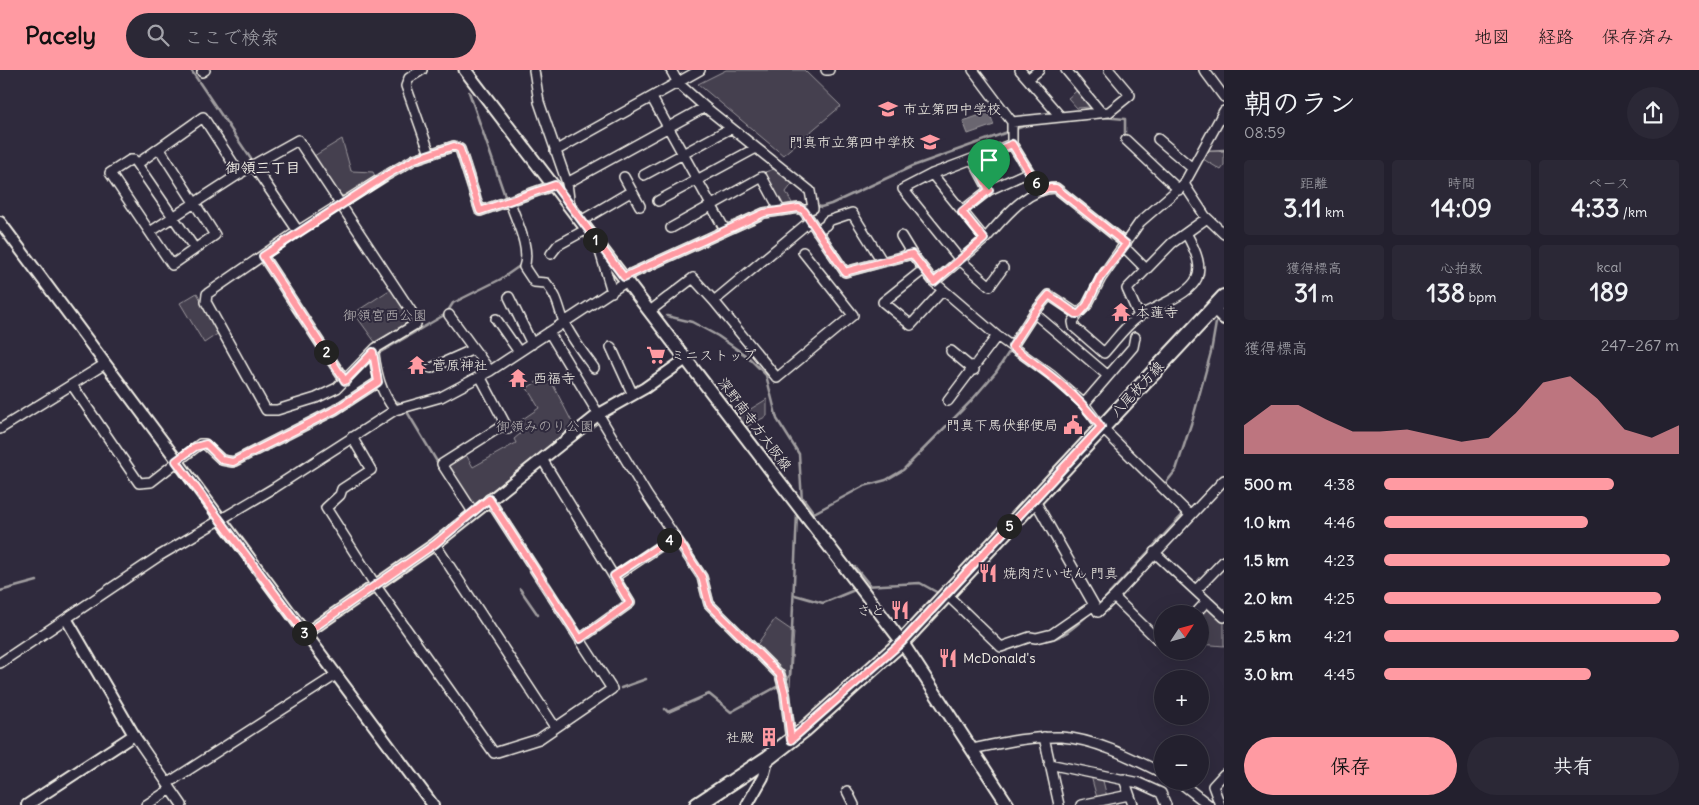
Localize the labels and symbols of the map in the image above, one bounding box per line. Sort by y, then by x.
school or university icon: 市立第四中学校 [877,98,899,120]
place label: 市立第四中学校 [903,100,1001,118]
school or university icon: 門真市立第四中学校 [919,131,941,153]
place label: 門真市立第四中学校 [789,133,915,151]
pin [968,139,1010,190]
district label: 御領三丁目 [225,158,301,177]
pin: 6 [1024,170,1048,196]
pin: 1 [582,228,608,252]
temple icon: 本蓮寺 [1110,301,1132,323]
place label: 本蓮寺 [1136,303,1178,321]
park label: 御領宮西公園 [343,306,427,324]
pin: 2 [314,340,338,364]
supermarket icon: ミニストップ [645,344,667,366]
place label: ミニストップ [671,346,756,364]
temple icon: 菅原神社 [406,354,428,376]
place label: 菅原神社 [432,356,488,374]
street label: 八尾枚方線 [1107,357,1167,421]
temple icon: 西福寺 [507,367,529,389]
place label: 西福寺 [533,369,575,387]
street label: 深野南寺方大阪線 [714,374,796,474]
public building icon: 門真下馬伏郵便局 [1062,414,1084,436]
place label: 門真下馬伏郵便局 [946,416,1058,434]
park label: 御領みのり公園 [496,417,594,435]
pin: 5 [996,514,1022,538]
pin: 4 [656,528,682,552]
restaurant icon: 焼肉だいせん 門真 [977,562,999,584]
place label: 焼肉だいせん 門真 [1003,564,1118,582]
restaurant icon: さと [889,599,911,621]
place label: さと [857,601,885,619]
north arrow [1154,605,1209,660]
pin: 3 [292,620,316,646]
restaurant icon: McDonald's [937,647,959,669]
place label: McDonald's [963,649,1036,667]
building icon: 社殿 [758,726,780,748]
place label: 社殿 [726,728,754,746]

